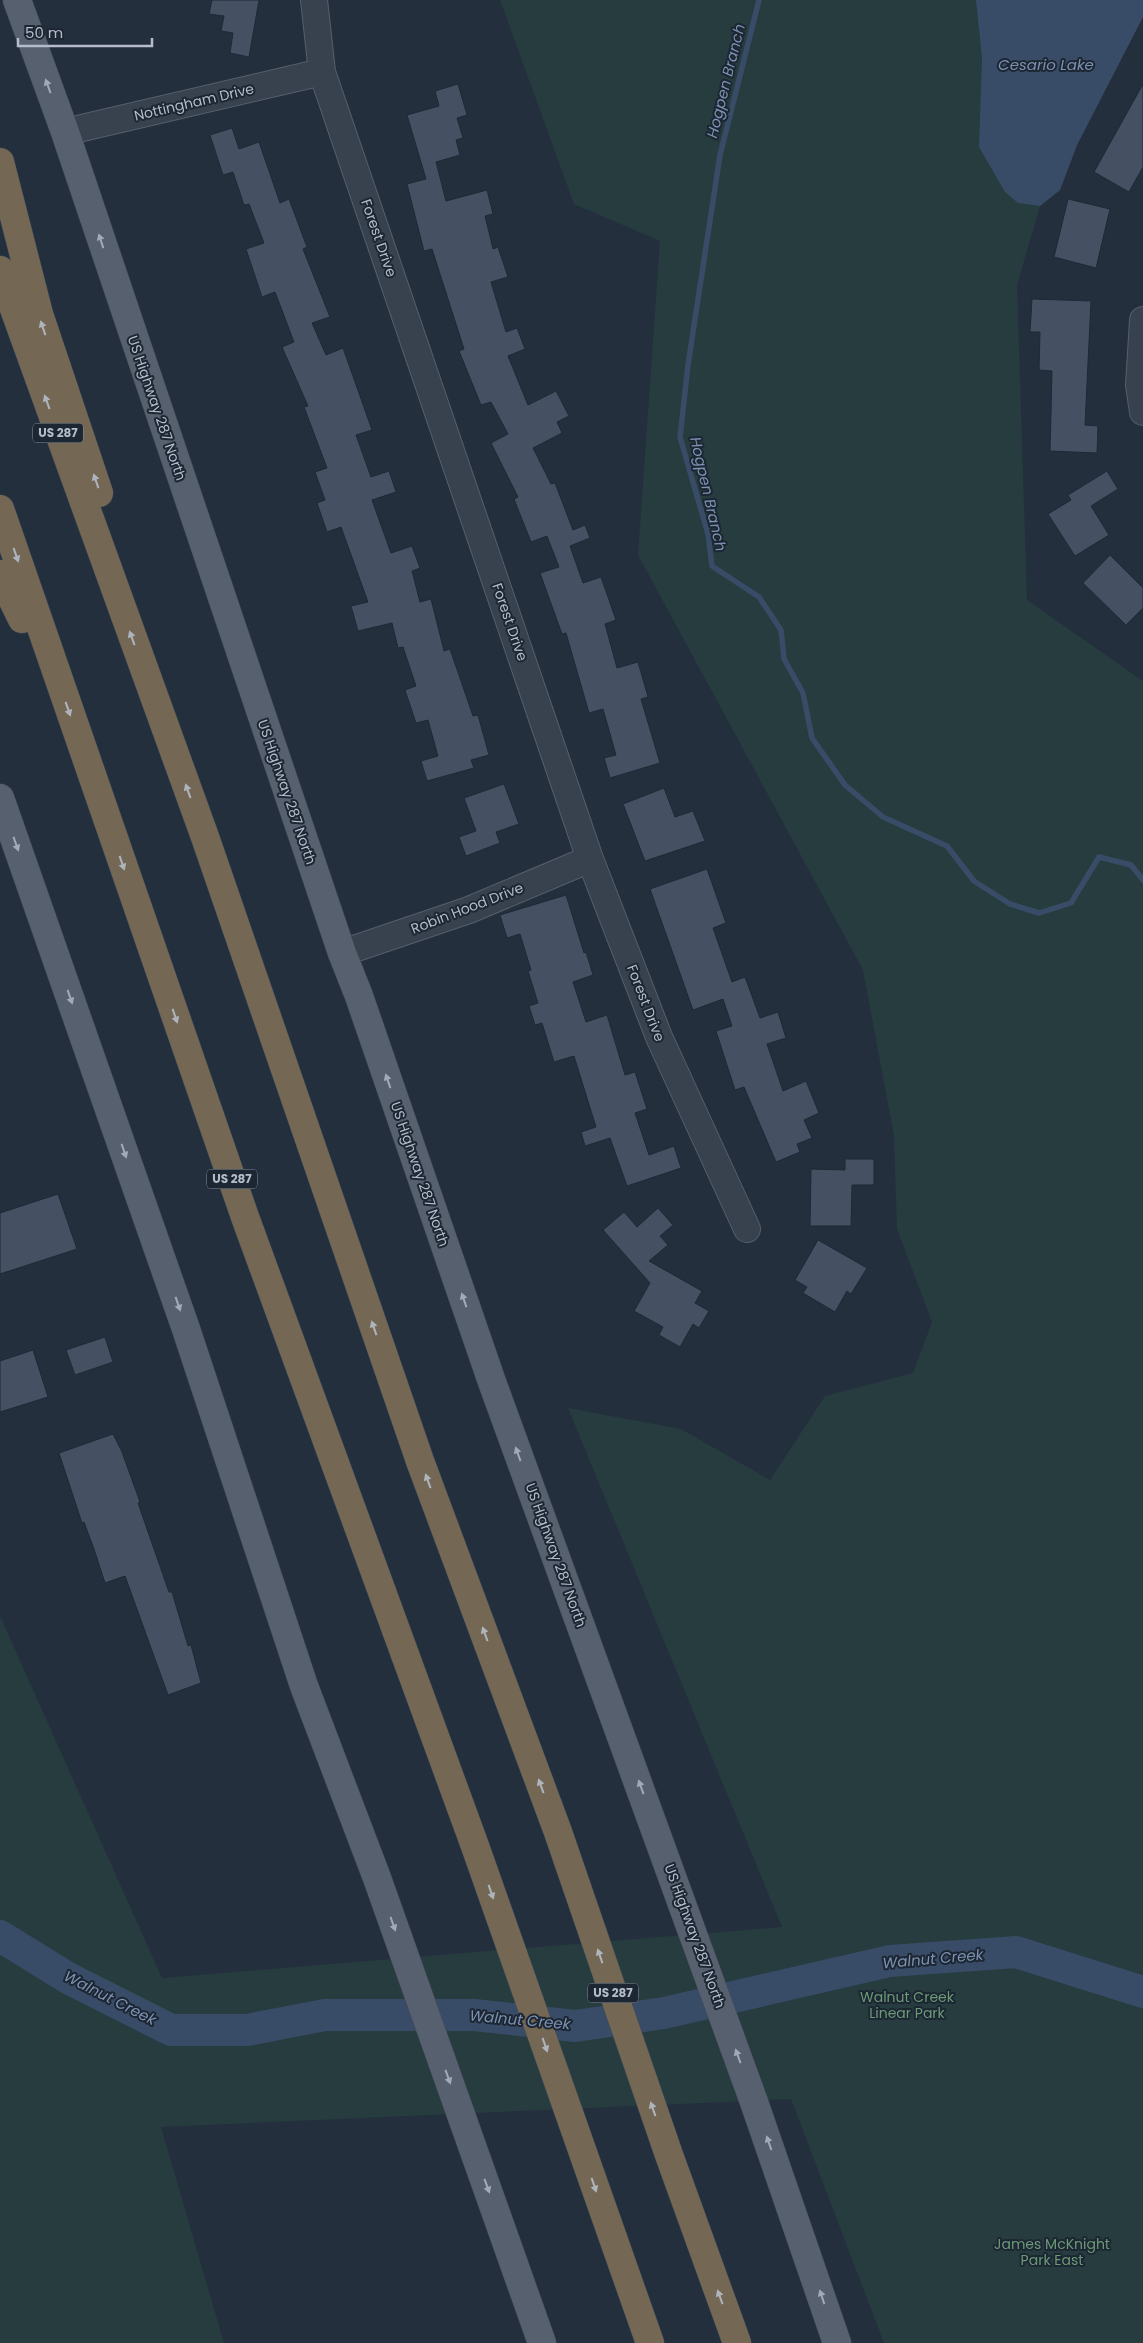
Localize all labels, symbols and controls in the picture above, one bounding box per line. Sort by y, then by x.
scale bar [18,15,151,47]
text: 50 m [25,22,63,43]
water label: Hogpen Branch [701,22,750,140]
water label: Cesario Lake [998,54,1094,75]
one-way arrow [44,78,51,93]
street label: Nottingham Drive [132,78,256,126]
street label: Forest Drive [356,196,402,280]
one-way arrow [97,233,105,248]
one-way arrow [39,320,46,335]
street label: US Highway 287 North [123,333,191,483]
one-way arrow [43,394,51,409]
road number: US 287 [33,423,83,442]
water label: Hogpen Branch [685,435,732,553]
one-way arrow [91,474,99,489]
one-way arrow [13,548,20,563]
street label: Forest Drive [487,580,533,664]
one-way arrow [128,631,135,646]
one-way arrow [65,702,73,717]
street label: US Highway 287 North [253,717,321,867]
one-way arrow [184,783,192,798]
one-way arrow [12,837,20,852]
one-way arrow [119,855,126,870]
street label: Robin Hood Drive [408,877,526,939]
street label: Forest Drive [622,962,670,1045]
one-way arrow [66,990,74,1005]
one-way arrow [171,1009,179,1024]
one-way arrow [384,1073,391,1088]
street label: US Highway 287 North [386,1099,454,1249]
one-way arrow [121,1143,128,1158]
road number: US 287 [207,1170,257,1188]
one-way arrow [460,1293,467,1308]
one-way arrow [174,1297,182,1312]
one-way arrow [370,1320,378,1335]
one-way arrow [514,1446,521,1461]
one-way arrow [424,1473,432,1488]
street label: US Highway 287 North [521,1480,591,1630]
one-way arrow [480,1626,488,1641]
one-way arrow [537,1778,545,1793]
one-way arrow [637,1779,645,1794]
street label: US Highway 287 North [660,1861,730,2011]
one-way arrow [488,1885,496,1900]
one-way arrow [389,1917,397,1932]
water label: Walnut Creek [882,1944,985,1973]
one-way arrow [596,1948,604,1963]
water label: Walnut Creek [60,1965,161,2030]
road number: US 287 [588,1984,638,2002]
park label: Walnut Creek Linear Park [860,1987,955,2023]
water label: Walnut Creek [469,2005,573,2034]
one-way arrow [541,2038,549,2053]
one-way arrow [734,2048,742,2063]
one-way arrow [444,2070,452,2085]
one-way arrow [649,2102,656,2117]
one-way arrow [765,2135,773,2150]
one-way arrow [590,2178,598,2193]
one-way arrow [484,2179,491,2194]
park label: James McKnight Park East [994,2234,1110,2270]
one-way arrow [716,2289,724,2304]
one-way arrow [817,2289,825,2304]

